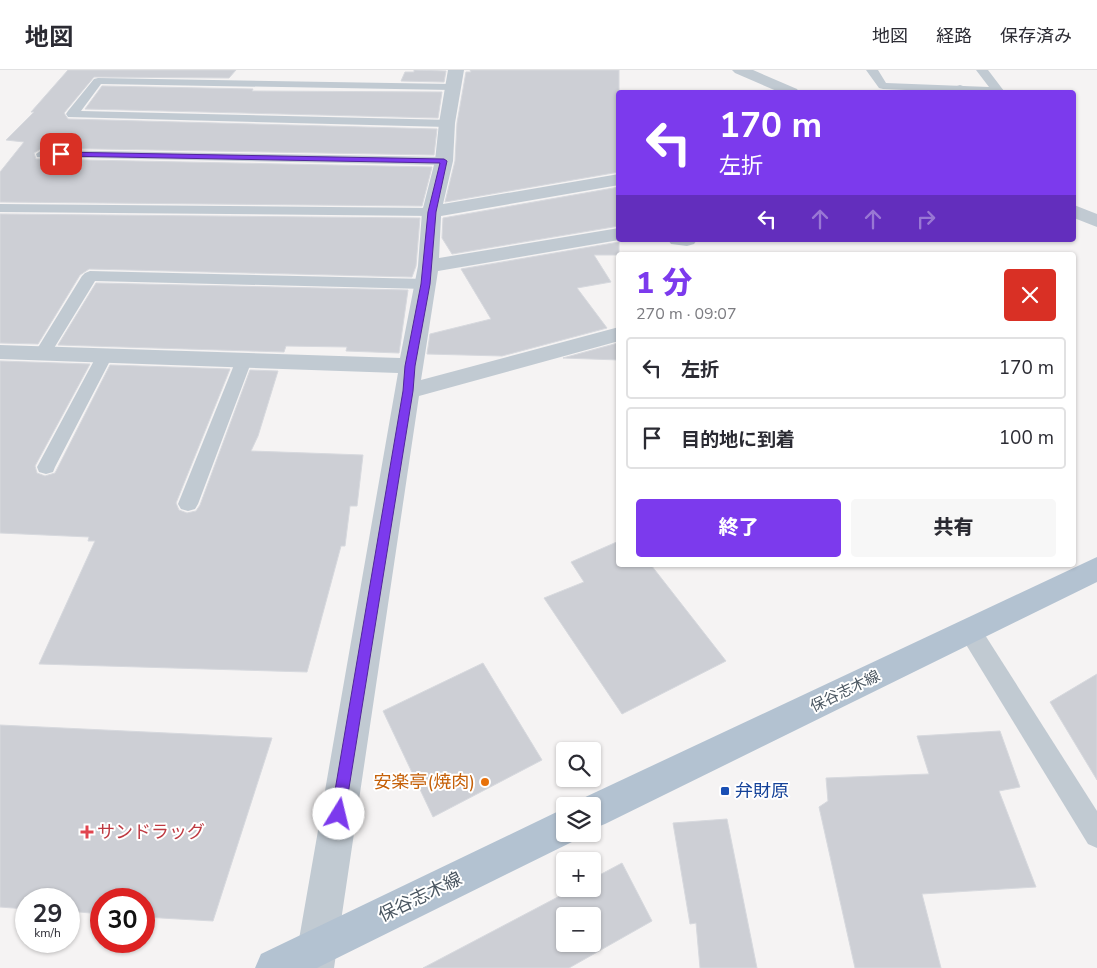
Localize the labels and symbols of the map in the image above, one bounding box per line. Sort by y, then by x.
pin [40,133,82,175]
street label: 保谷志木線 [807,666,883,716]
place label: 安楽亭(焼肉) [374,770,475,794]
marker: 安楽亭(焼肉) [479,776,491,788]
place label: 弁財原 [735,779,789,803]
marker: 弁財原 [719,785,731,797]
position arrow [312,787,364,839]
place label: サンドラッグ [97,820,205,844]
marker: サンドラッグ [81,826,93,838]
street label: 保谷志木線 [374,866,466,928]
speed limit sign: 30 [90,888,155,953]

